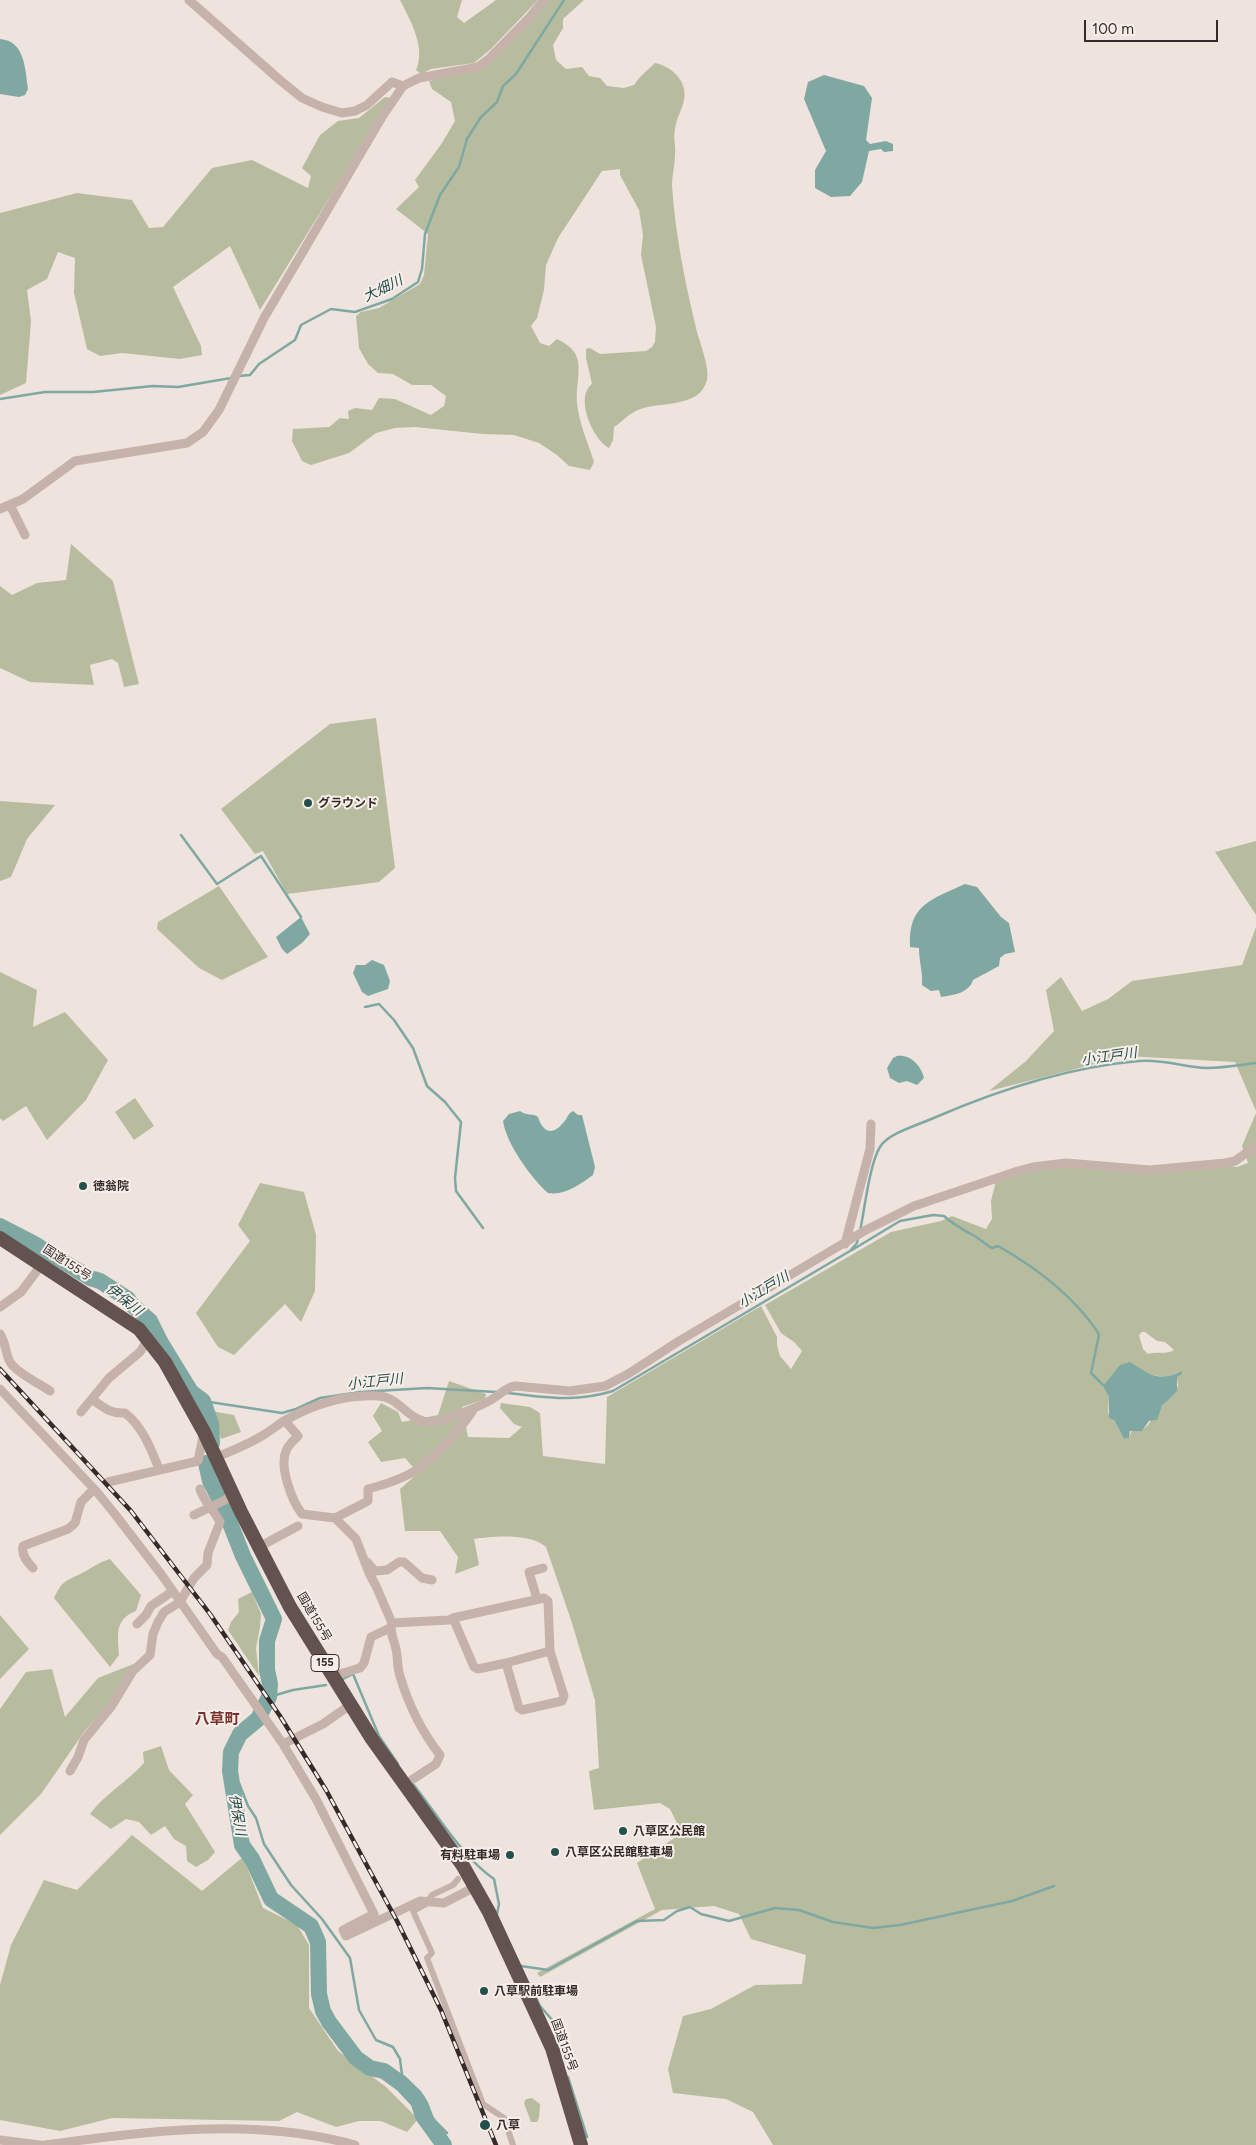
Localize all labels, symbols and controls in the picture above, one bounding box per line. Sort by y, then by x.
scale bar [1086,10,1220,42]
text: 100 m [1092,20,1134,38]
water label: 大畑川 [360,272,406,306]
place label: グラウンド [318,796,378,810]
marker: グラウンド [302,797,314,809]
water label: 小江戸川 [1080,1045,1138,1069]
place label: 徳翁院 [93,1179,129,1193]
marker: 徳翁院 [77,1180,89,1192]
street label: 国道155号 [40,1242,94,1284]
water label: 小江戸川 [736,1268,792,1312]
water label: 伊保川 [102,1280,146,1320]
water label: 小江戸川 [346,1371,404,1393]
street label: 国道155号 [294,1590,334,1644]
road number: 155 [311,1655,339,1672]
district label: 八草町 [195,1711,239,1729]
water label: 伊保川 [225,1793,249,1837]
place label: 八草区公民館 [633,1824,705,1838]
marker: 八草区公民館 [617,1825,629,1837]
place label: 八草区公民館駐車場 [565,1845,673,1859]
marker: 八草区公民館駐車場 [549,1846,561,1858]
place label: 有料駐車場 [440,1848,500,1862]
marker: 有料駐車場 [504,1849,516,1861]
place label: 八草駅前駐車場 [494,1984,578,1998]
marker: 八草駅前駐車場 [478,1985,490,1997]
street label: 国道155号 [548,2017,580,2073]
marker: 八草 [478,2118,492,2132]
place label: 八草 [496,2118,520,2132]

